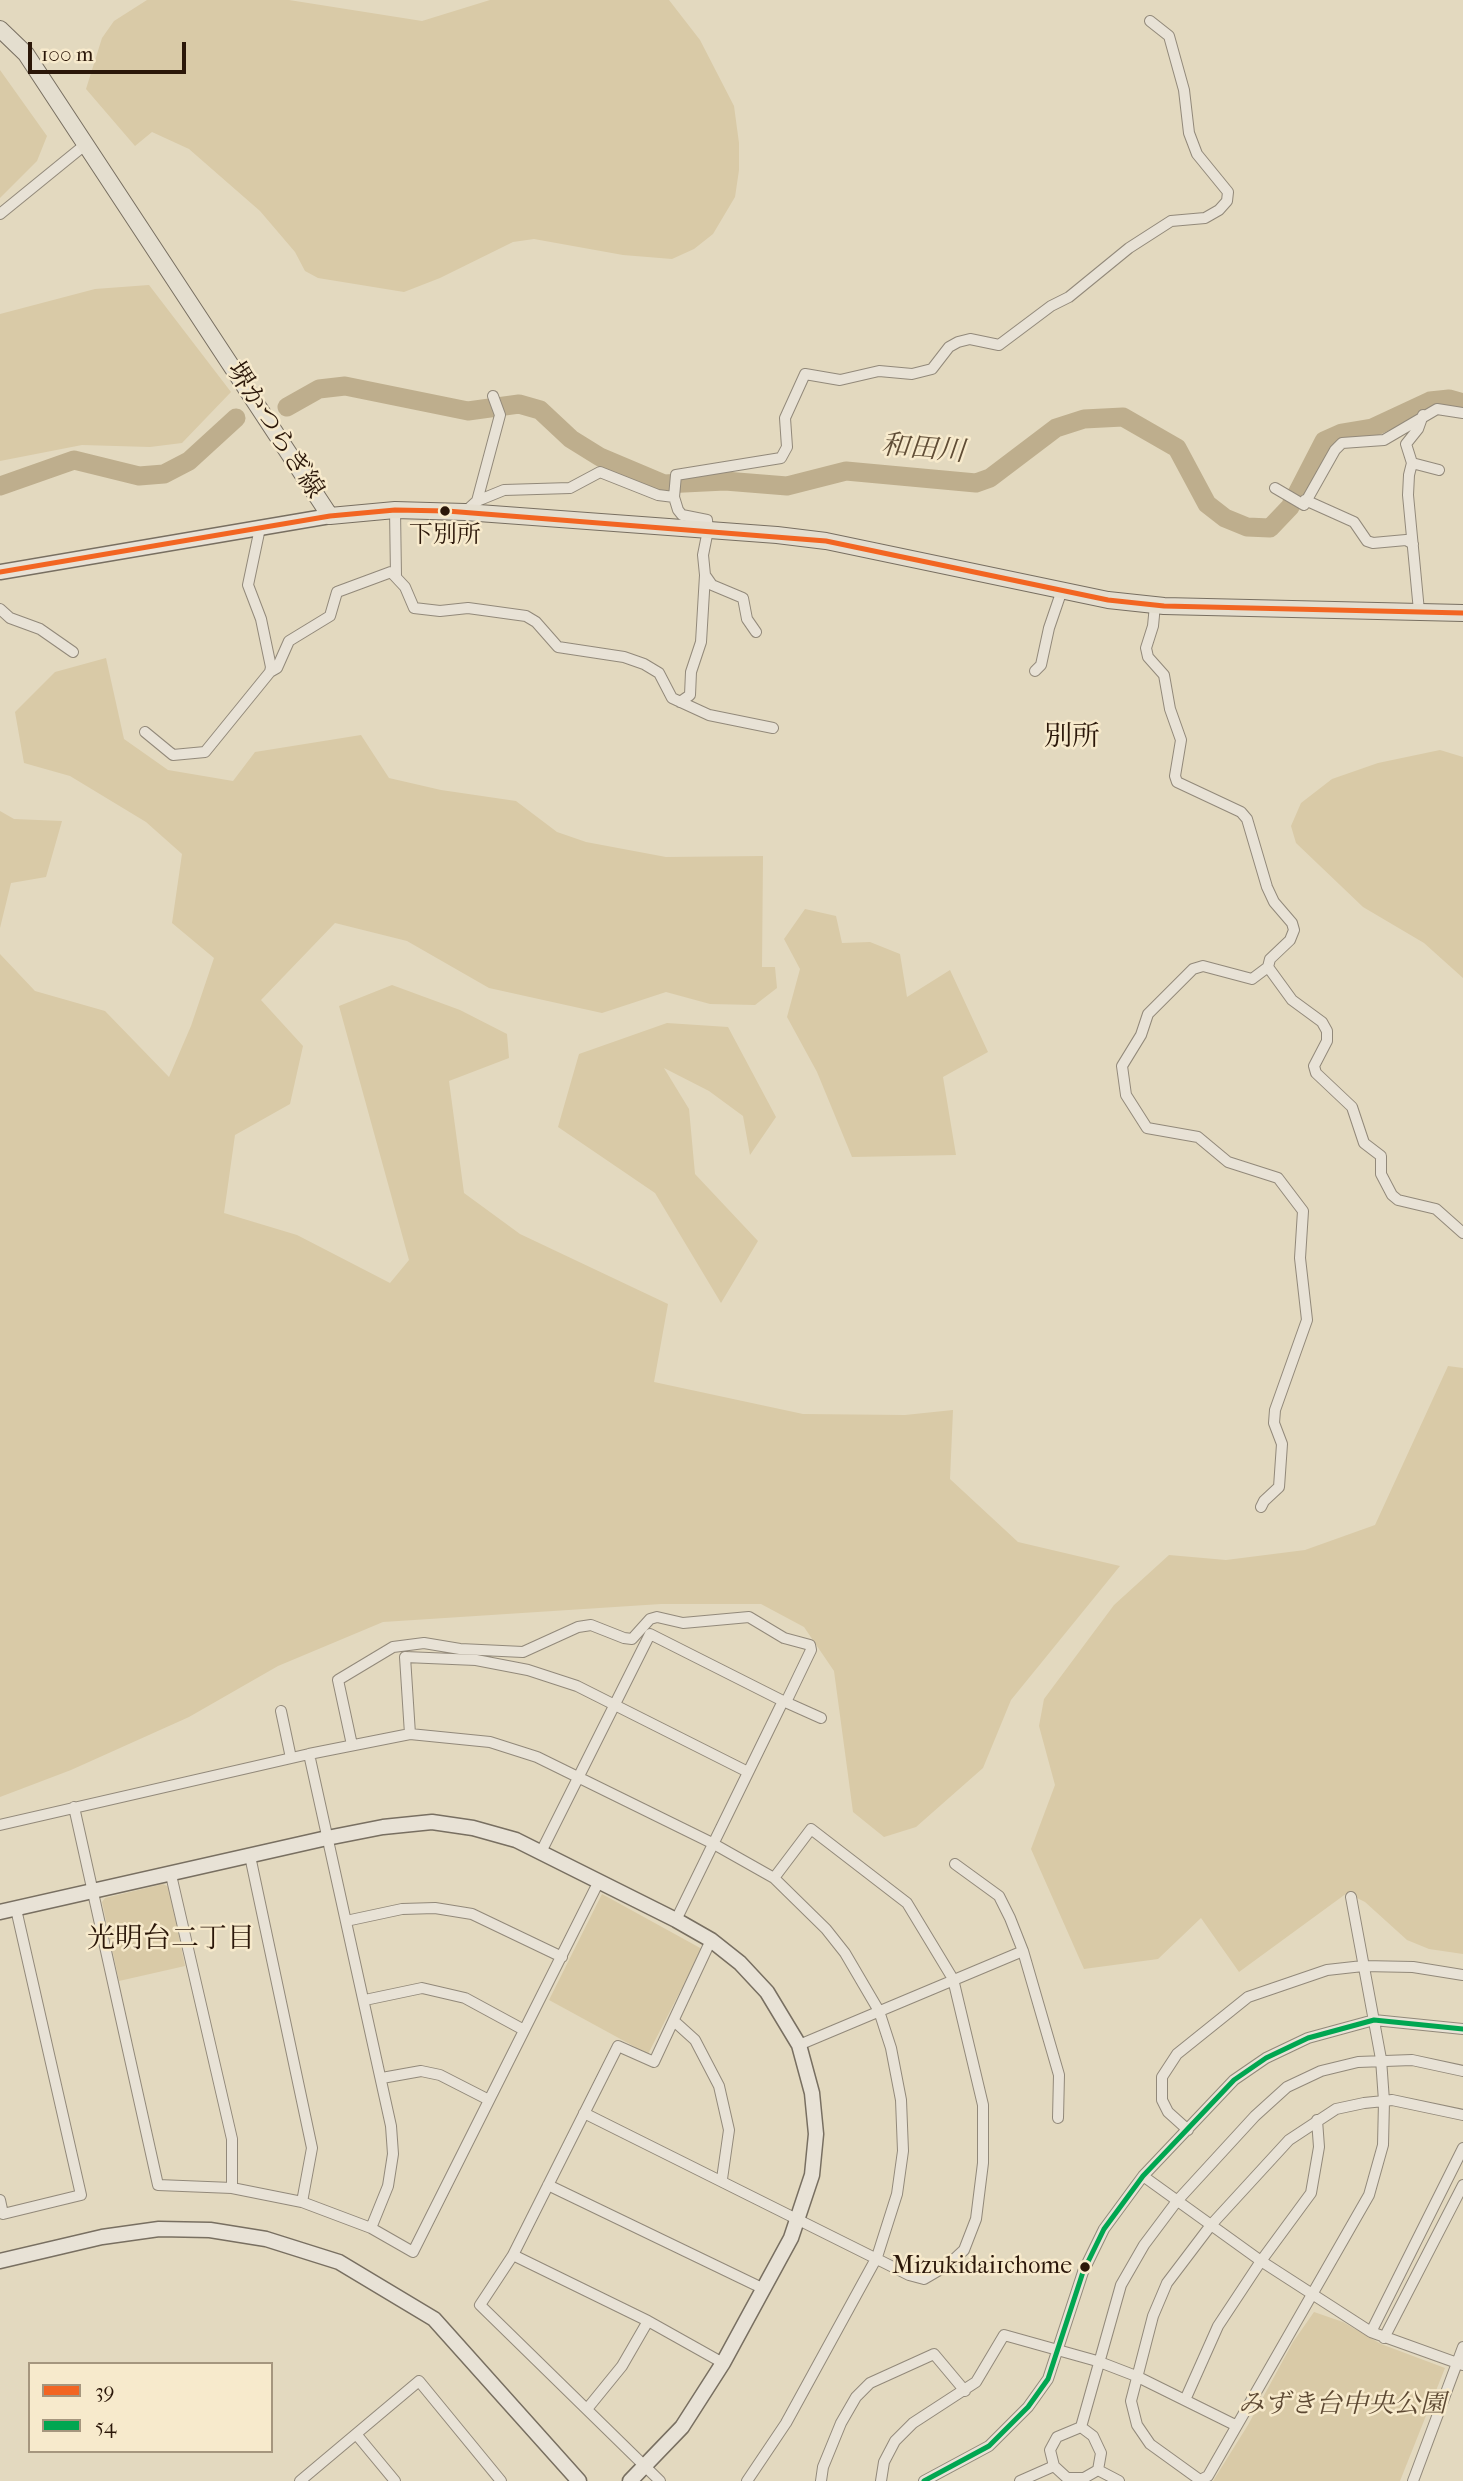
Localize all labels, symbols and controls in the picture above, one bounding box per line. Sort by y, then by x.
scale bar [32,28,189,72]
text: 100 m [41,42,94,66]
street label: 堺かつらぎ線 [218,357,330,505]
water label: 和田川 [880,430,966,470]
marker: 下別所 [438,504,452,518]
place label: 下別所 [409,522,481,550]
district label: 別所 [1044,721,1100,755]
district label: 光明台二丁目 [87,1923,255,1957]
place label: Mizukidai1chome [892,2253,1072,2281]
marker: Mizukidai1chome [1078,2260,1092,2274]
legend [28,2362,273,2453]
text: 39 [95,2379,115,2403]
park label: みずき台中央公園 [1238,2390,1446,2422]
text: 54 [95,2414,116,2438]

